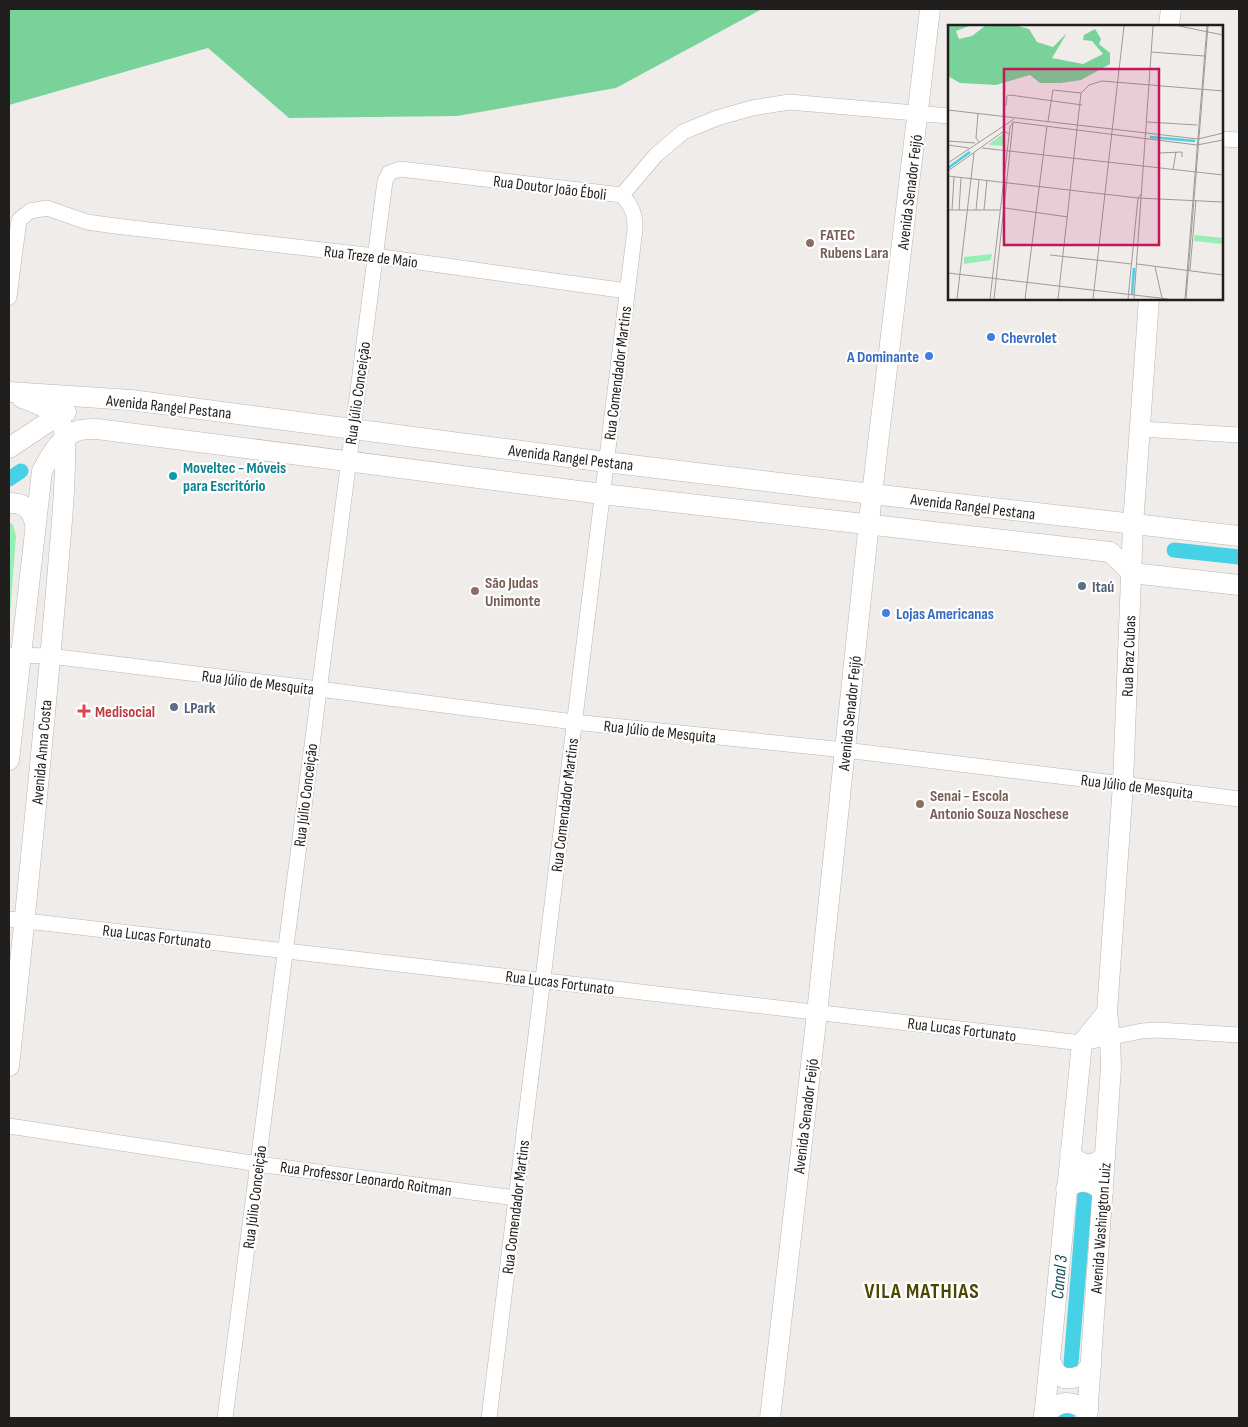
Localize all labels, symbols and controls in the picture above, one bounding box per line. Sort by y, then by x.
inset map [948,25,1223,300]
street label: Avenida Senador Feijó [894,134,927,252]
street label: Rua Doutor João Éboli [492,172,608,205]
place label: FATEC Rubens Lara [820,226,889,263]
marker: FATEC Rubens Lara [804,237,816,249]
street label: Rua Treze de Maio [323,242,419,273]
street label: Rua Comendador Martins [601,305,636,441]
place label: Chevrolet [1001,329,1057,348]
marker: Chevrolet [985,331,997,343]
street label: Rua Júlio Conceição [342,340,375,446]
place label: A Dominante [846,348,919,367]
marker: A Dominante [923,350,935,362]
street label: Avenida Rangel Pestana [104,391,232,424]
street label: Avenida Rangel Pestana [506,441,634,476]
place label: Moveltec - Móveis para Escritório [183,459,286,496]
marker: Moveltec - Móveis para Escritório [167,470,179,482]
street label: Avenida Rangel Pestana [908,490,1036,525]
place label: São Judas Unimonte [485,574,541,611]
place label: Itaú [1092,578,1114,597]
marker: Itaú [1076,580,1088,592]
marker: São Judas Unimonte [469,585,481,597]
place label: Lojas Americanas [896,605,994,624]
marker: Lojas Americanas [880,607,892,619]
street label: Rua Braz Cubas [1119,615,1140,697]
street label: Avenida Senador Feijó [835,655,866,773]
street label: Rua Júlio de Mesquita [201,667,315,700]
street label: Avenida Anna Costa [28,699,57,806]
place label: LPark [184,699,216,718]
marker: LPark [168,701,180,713]
place label: Medisocial [95,703,155,722]
marker: Medisocial [77,704,91,718]
street label: Rua Júlio de Mesquita [603,717,717,748]
street label: Rua Comendador Martins [548,737,583,873]
street label: Rua Júlio Conceição [291,742,322,848]
street label: Rua Júlio de Mesquita [1080,771,1194,804]
place label: Senai - Escola Antonio Souza Noschese [929,787,1069,824]
marker: Senai - Escola Antonio Souza Noschese [914,798,926,810]
street label: Rua Lucas Fortunato [101,921,212,954]
street label: Rua Lucas Fortunato [504,967,615,1000]
street label: Rua Lucas Fortunato [906,1014,1017,1047]
street label: Avenida Senador Feijó [790,1058,823,1176]
street label: Rua Comendador Martins [499,1139,534,1275]
street label: Rua Júlio Conceição [240,1144,271,1250]
street label: Rua Professor Leonardo Roitman [279,1158,453,1201]
street label: Avenida Washington Luiz [1087,1162,1116,1295]
water label: Canal 3 [1047,1254,1072,1300]
district label: VILA MATHIAS [864,1279,980,1304]

